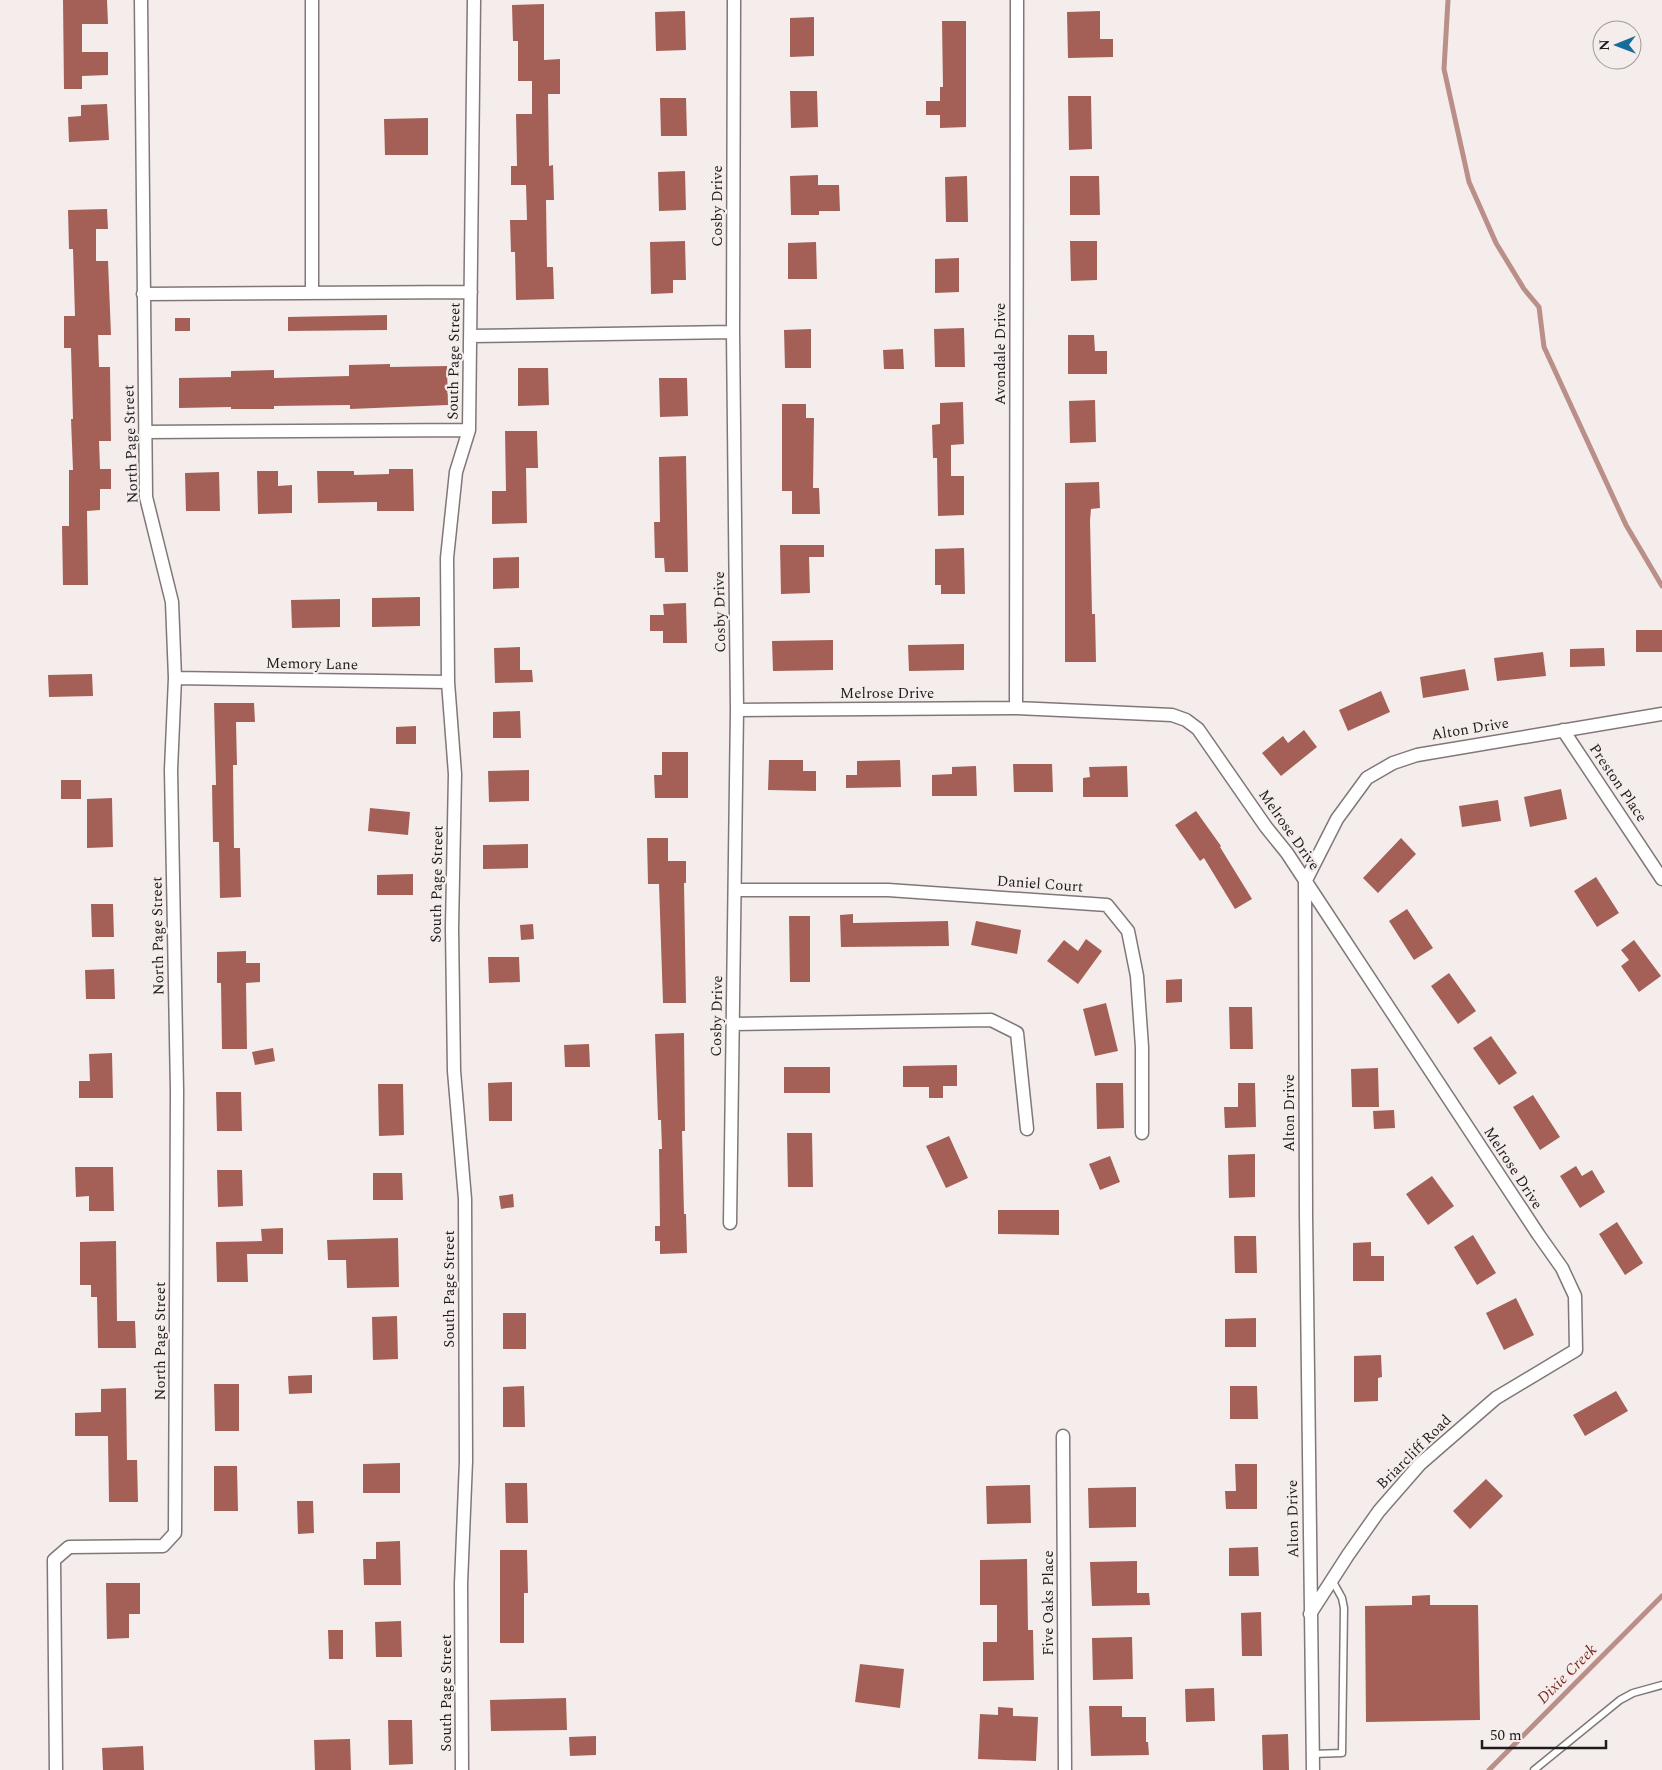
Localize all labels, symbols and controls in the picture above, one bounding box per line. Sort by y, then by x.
north arrow [1592,20,1642,70]
text: N [1594,39,1615,51]
street label: Cosby Drive [706,165,729,247]
street label: South Page Street [441,302,467,420]
street label: Avondale Drive [989,303,1012,405]
street label: North Page Street [117,384,145,504]
street label: Cosby Drive [708,571,732,653]
street label: Memory Lane [266,652,358,676]
street label: Melrose Drive [840,682,934,705]
street label: Alton Drive [1430,712,1510,746]
street label: Preston Place [1583,739,1653,827]
street label: Melrose Drive [1253,785,1325,875]
street label: South Page Street [424,825,450,943]
street label: Daniel Court [996,870,1084,898]
street label: North Page Street [145,876,171,996]
street label: Cosby Drive [705,975,729,1057]
street label: Alton Drive [1278,1074,1301,1152]
street label: Melrose Drive [1478,1122,1548,1214]
street label: South Page Street [438,1230,461,1348]
street label: North Page Street [149,1282,172,1400]
street label: Briarcliff Road [1371,1409,1457,1495]
street label: Alton Drive [1281,1480,1305,1558]
street label: Five Oaks Place [1037,1550,1060,1656]
street label: South Page Street [435,1634,458,1752]
water label: Dixie Creek [1531,1638,1603,1710]
scale bar [1482,1718,1606,1750]
text: 50 m [1490,1724,1522,1747]

